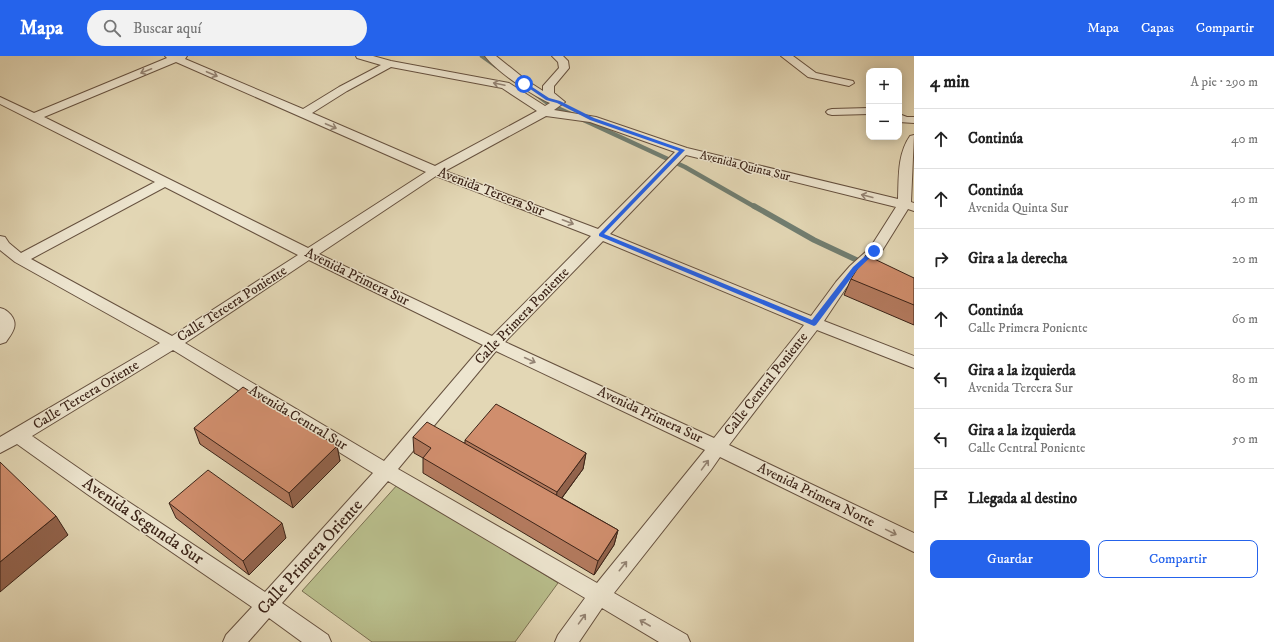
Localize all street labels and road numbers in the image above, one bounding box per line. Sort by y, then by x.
street label: Avenida Quinta Sur [698,148,792,185]
street label: Avenida Tercera Sur [435,163,548,221]
street label: Avenida Primera Sur [302,244,413,310]
street label: Calle Tercera Poniente [174,262,291,346]
street label: Calle Primera Poniente [471,263,573,369]
street label: Calle Central Poniente [720,328,812,439]
street label: Calle Tercera Oriente [30,356,142,434]
street label: Avenida Central Sur [245,381,351,455]
street label: Avenida Primera Sur [594,383,706,448]
street label: Avenida Primera Norte [754,459,878,531]
street label: Avenida Segunda Sur [78,472,208,570]
street label: Calle Primera Oriente [252,495,368,619]

